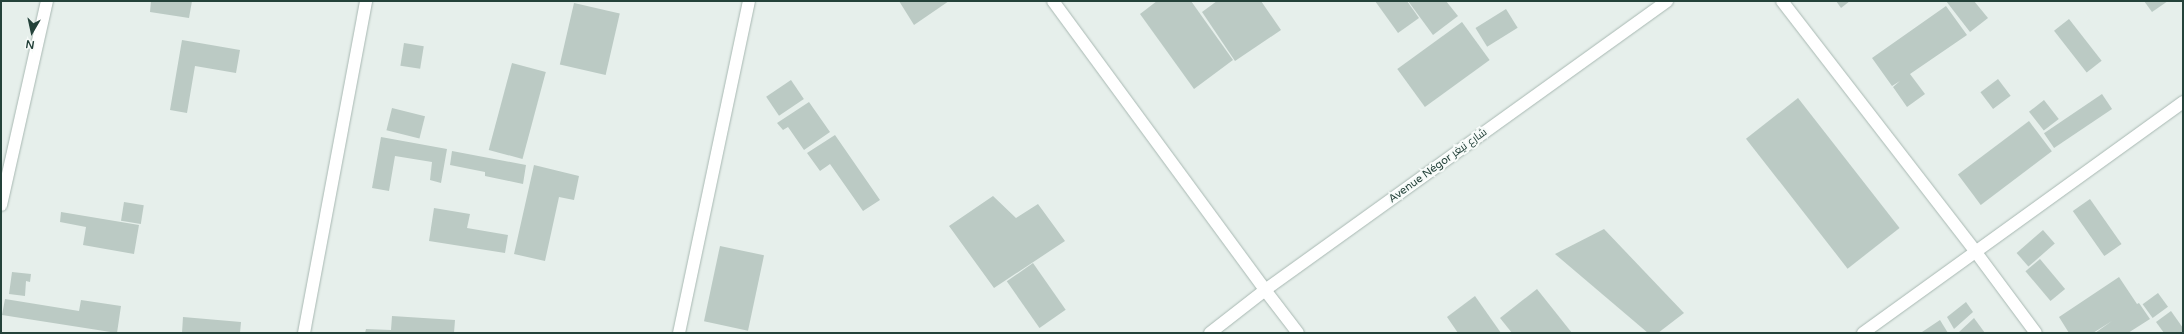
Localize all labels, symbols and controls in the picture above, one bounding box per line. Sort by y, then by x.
north arrow [12,12,52,52]
text: N [25,37,35,51]
street label: Avenue Négor شارع نيغر [1386,126,1490,206]

